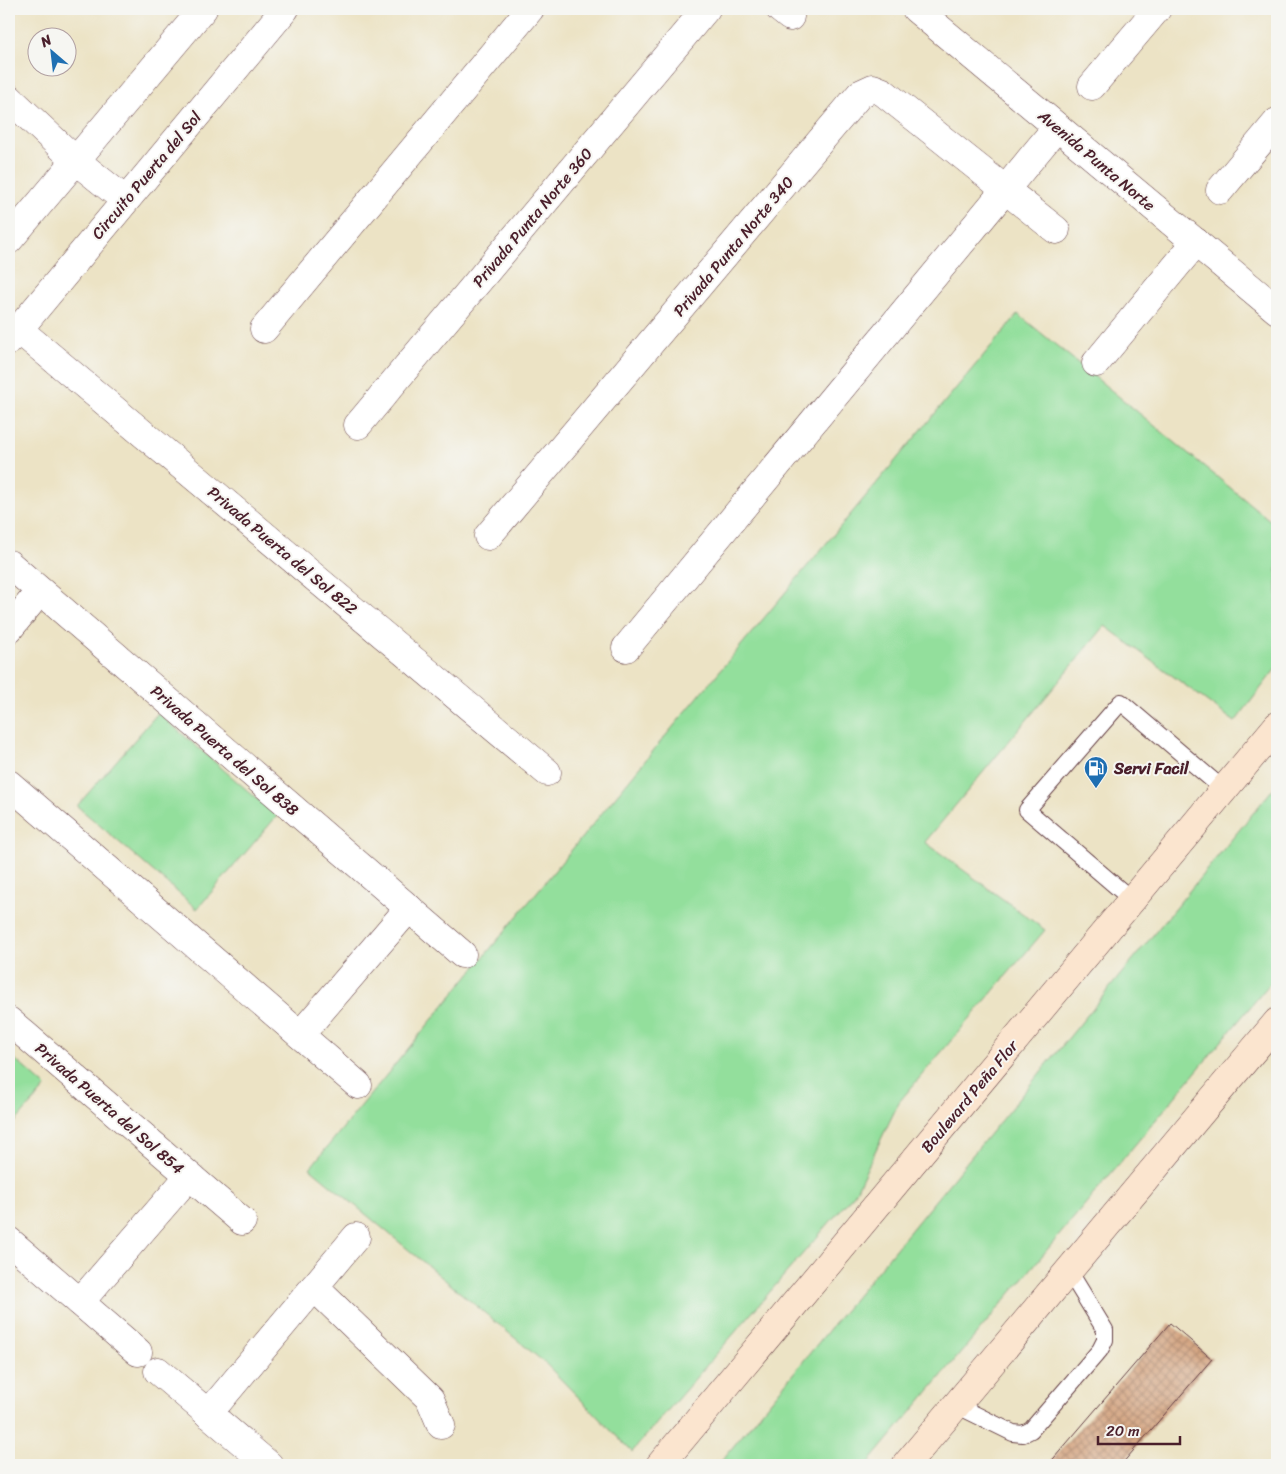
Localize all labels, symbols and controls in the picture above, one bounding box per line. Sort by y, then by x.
north arrow [28,28,78,78]
text: N [35,28,57,55]
street label: Avenida Punta Norte [1030,101,1162,219]
street label: Circuito Puerta del Sol [84,104,209,246]
street label: Privada Punta Norte 360 [465,141,600,294]
street label: Privada Punta Norte 340 [665,169,801,323]
street label: Privada Puerta del Sol 822 [201,478,365,622]
street label: Privada Puerta del Sol 838 [144,677,306,824]
place label: Servi Facil [1113,754,1190,783]
fuel station icon: Servi Facil [1083,755,1109,789]
street label: Boulevard Peña Flor [913,1032,1027,1159]
street label: Privada Puerta del Sol 854 [28,1035,191,1182]
scale bar [1098,1414,1181,1446]
text: 20 m [1106,1418,1140,1444]

